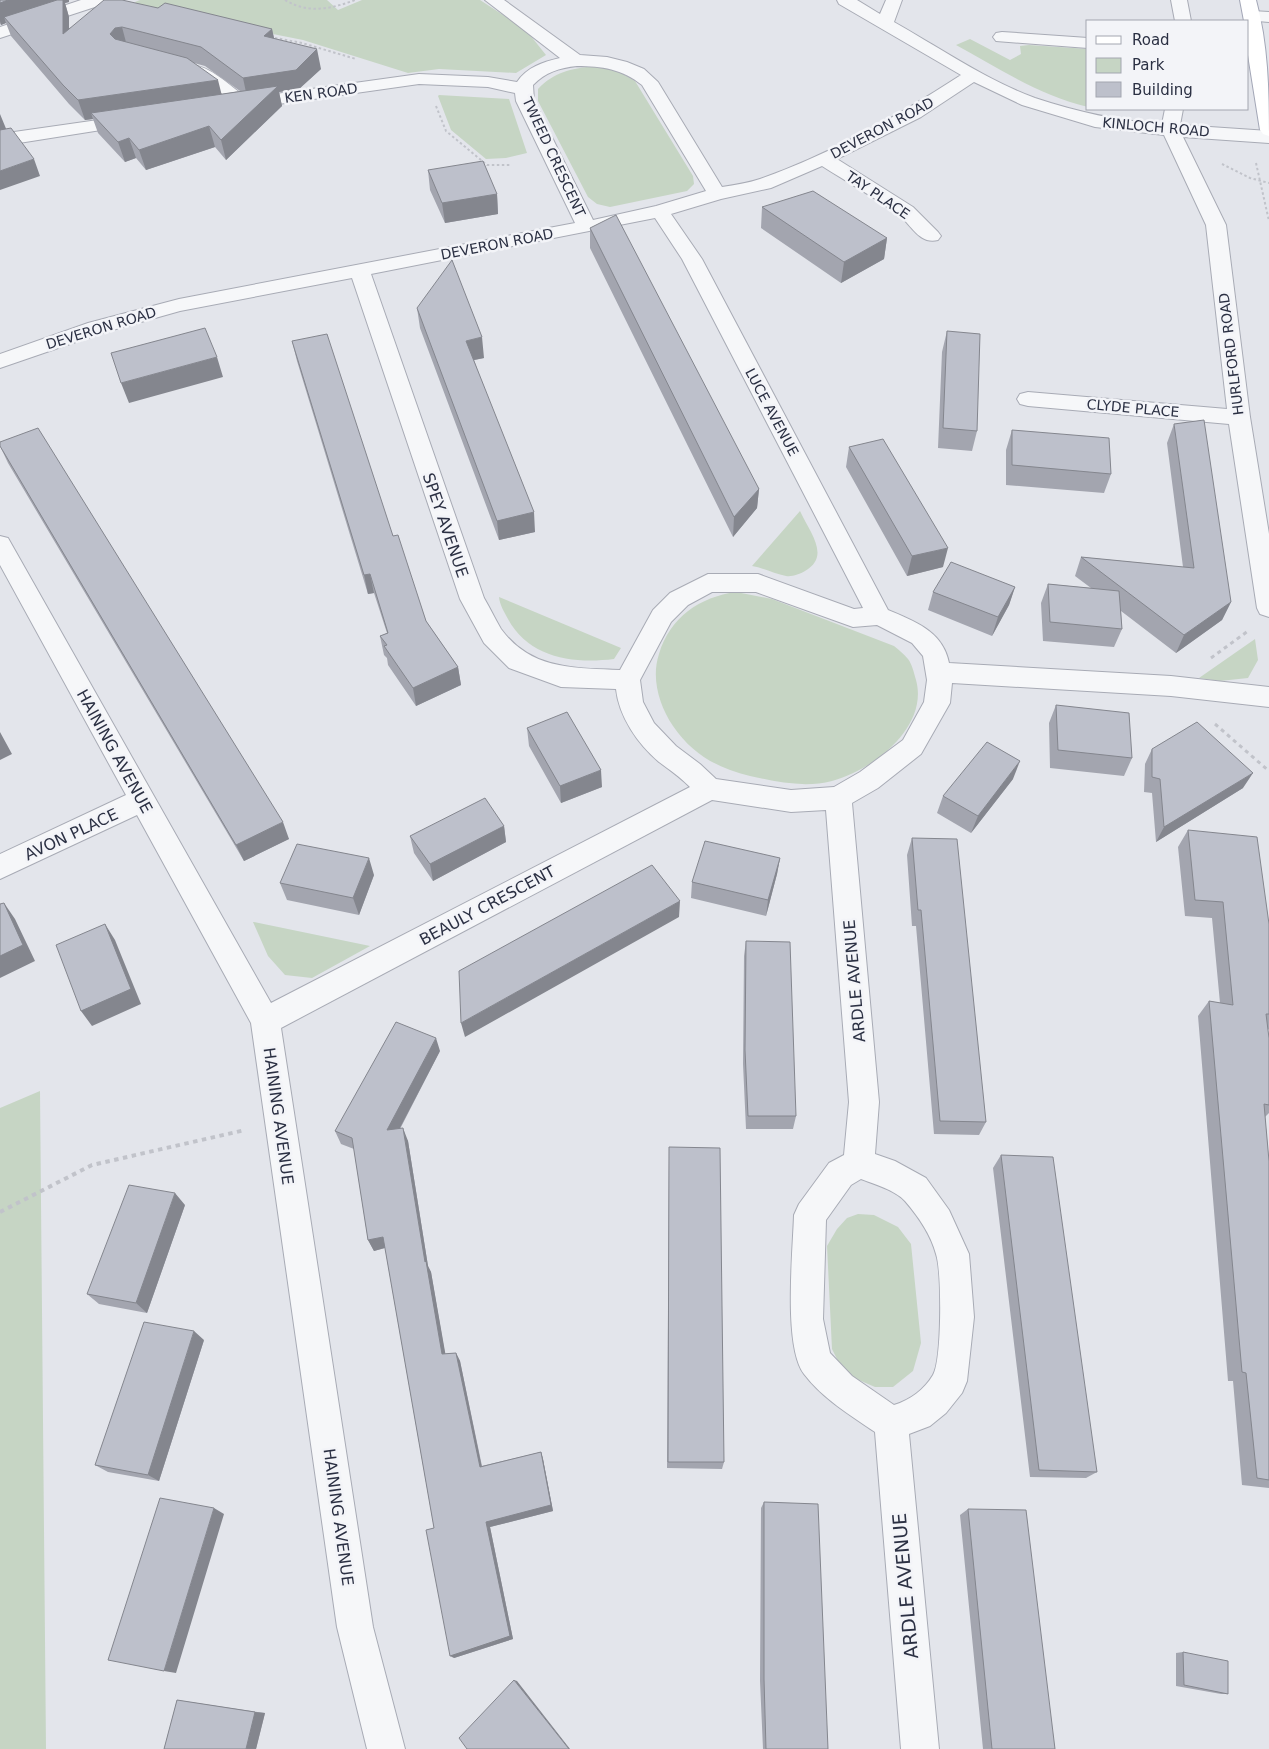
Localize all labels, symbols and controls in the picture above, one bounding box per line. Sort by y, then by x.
legend [1086,20,1249,110]
text: Road [1132,31,1170,49]
text: Park [1132,56,1165,74]
street label: KEN ROAD [283,80,359,106]
text: Building [1132,81,1193,99]
street label: TWEED CRESCENT [519,94,589,220]
street label: DEVERON ROAD [828,94,936,162]
street label: KINLOCH ROAD [1102,114,1210,140]
street label: TAY PLACE [842,167,913,222]
street label: DEVERON ROAD [439,225,555,263]
street label: HURLFORD ROAD [1216,292,1246,416]
street label: DEVERON ROAD [44,304,158,352]
street label: LUCE AVENUE [742,365,802,459]
street label: CLYDE PLACE [1086,396,1180,420]
street label: SPEY AVENUE [419,470,472,580]
street label: HAINING AVENUE [73,686,156,816]
street label: AVON PLACE [21,804,121,864]
street label: BEAULY CRESCENT [416,862,559,949]
street label: ARDLE AVENUE [840,919,869,1043]
street label: HAINING AVENUE [259,1046,298,1186]
street label: HAINING AVENUE [319,1447,358,1587]
street label: ARDLE AVENUE [888,1512,922,1660]

